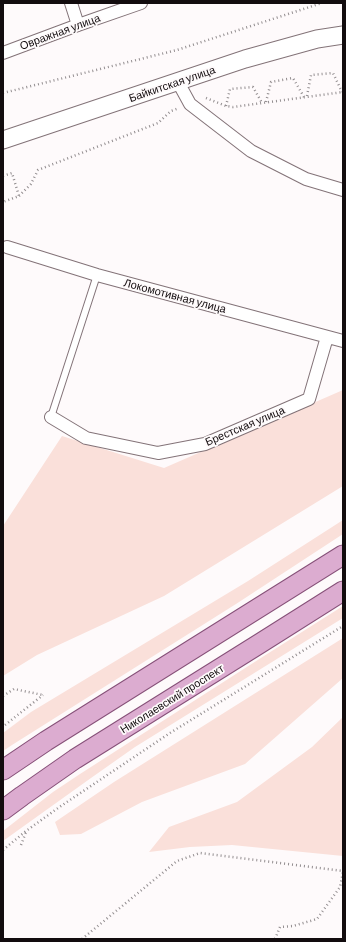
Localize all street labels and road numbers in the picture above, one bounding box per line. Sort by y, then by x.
street label: Овражная улица [18,11,102,53]
street label: Байкитская улица [127,63,217,105]
street label: Локомотивная улица [122,276,228,316]
street label: Брестская улица [203,403,287,449]
street label: Николаевский проспект [118,662,226,736]

